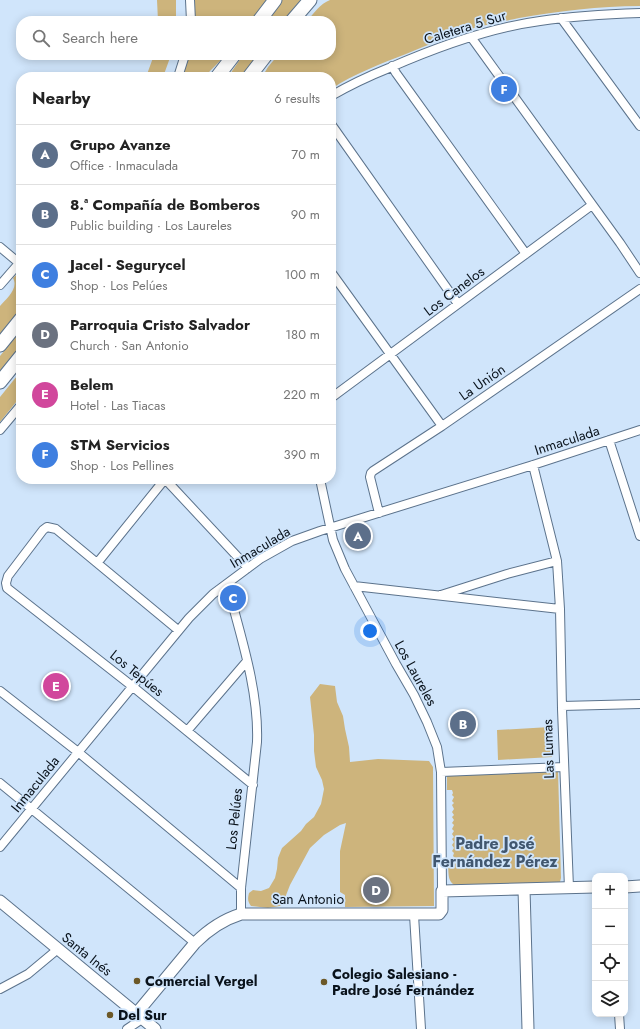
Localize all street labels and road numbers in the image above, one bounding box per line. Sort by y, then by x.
street label: Caletera 5 Sur [421,5,509,49]
street label: Los Canelos [420,261,489,320]
street label: La Unión [455,359,509,405]
street label: Inmaculada [532,420,602,460]
street label: Inmaculada [226,521,294,573]
street label: Los Laureles [390,637,442,710]
street label: Los Tepúes [106,645,169,701]
street label: Las Lumas [537,719,559,779]
street label: Inmaculada [6,752,64,816]
street label: Los Pelúes [221,787,247,851]
street label: San Antonio [272,889,344,909]
street label: Santa Inés [58,927,117,981]

